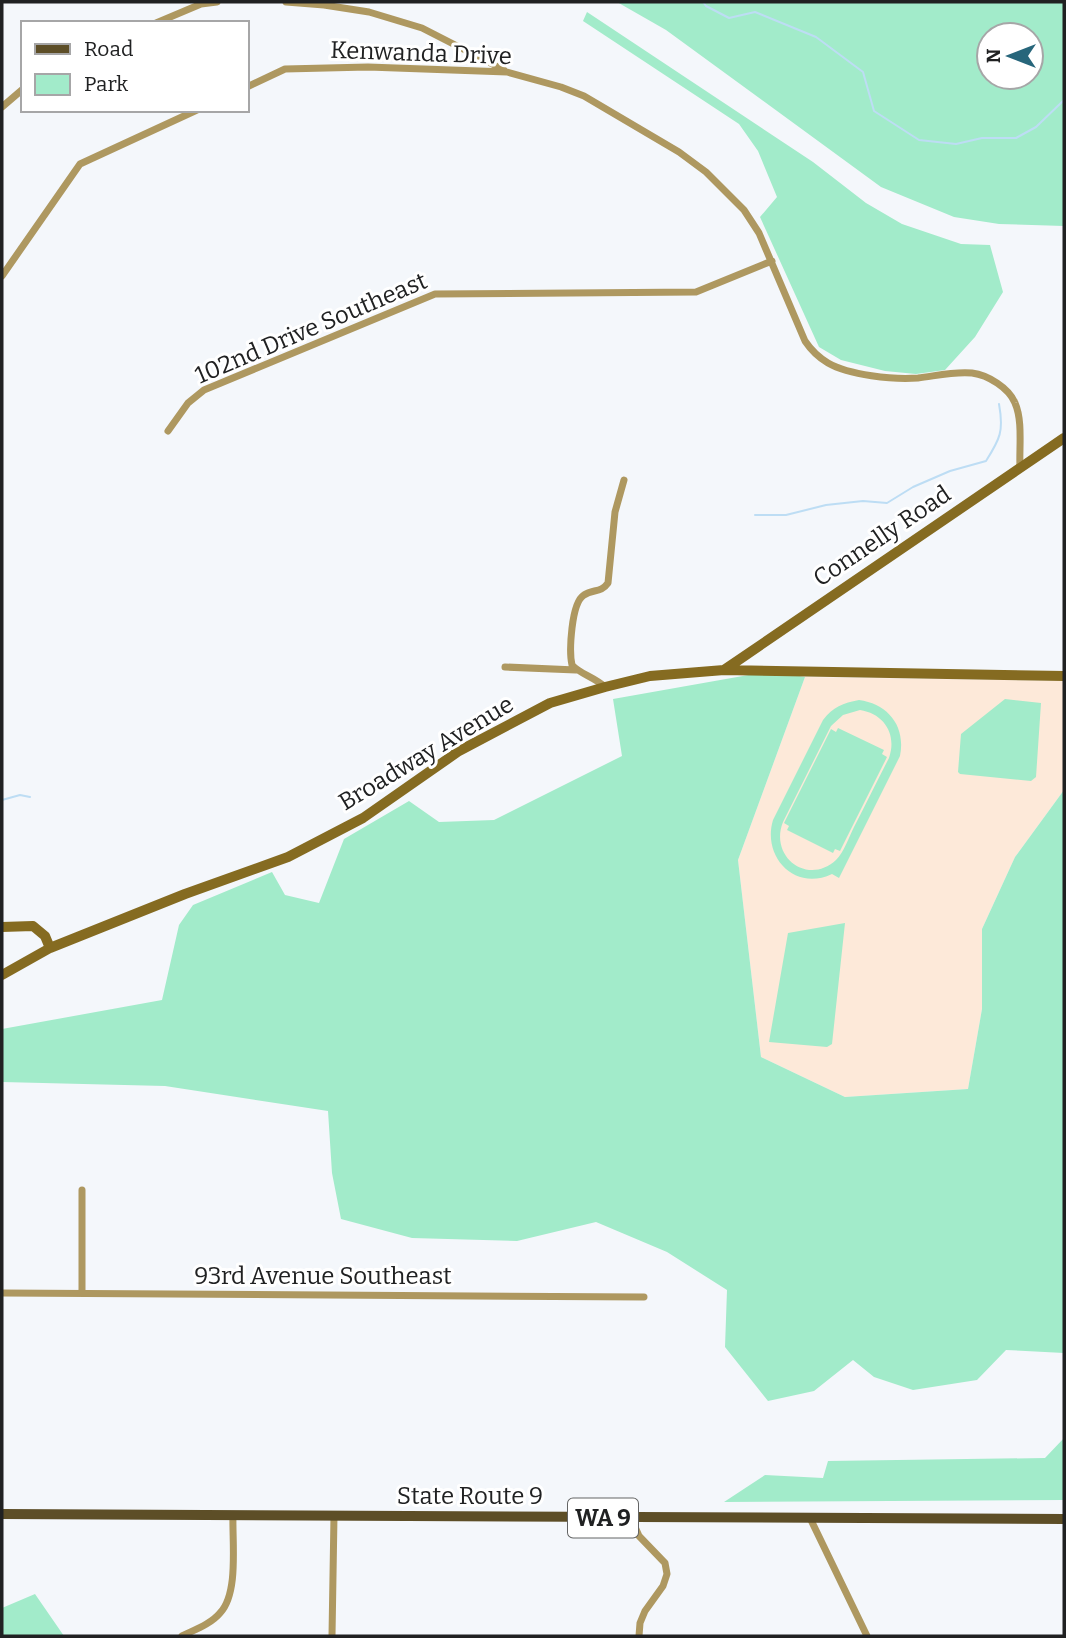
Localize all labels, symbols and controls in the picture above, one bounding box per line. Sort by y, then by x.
legend [21,21,248,112]
north arrow [975,21,1045,91]
text: Road [84,36,133,62]
street label: Kenwanda Drive [330,36,512,70]
text: N [982,48,1005,63]
text: Park [84,71,128,97]
street label: 102nd Drive Southeast [191,266,431,390]
street label: Connelly Road [808,480,956,592]
street label: Broadway Avenue [334,690,518,816]
street label: 93rd Avenue Southeast [194,1262,452,1290]
street label: State Route 9 [397,1482,543,1510]
road number: WA 9 [568,1498,638,1538]

